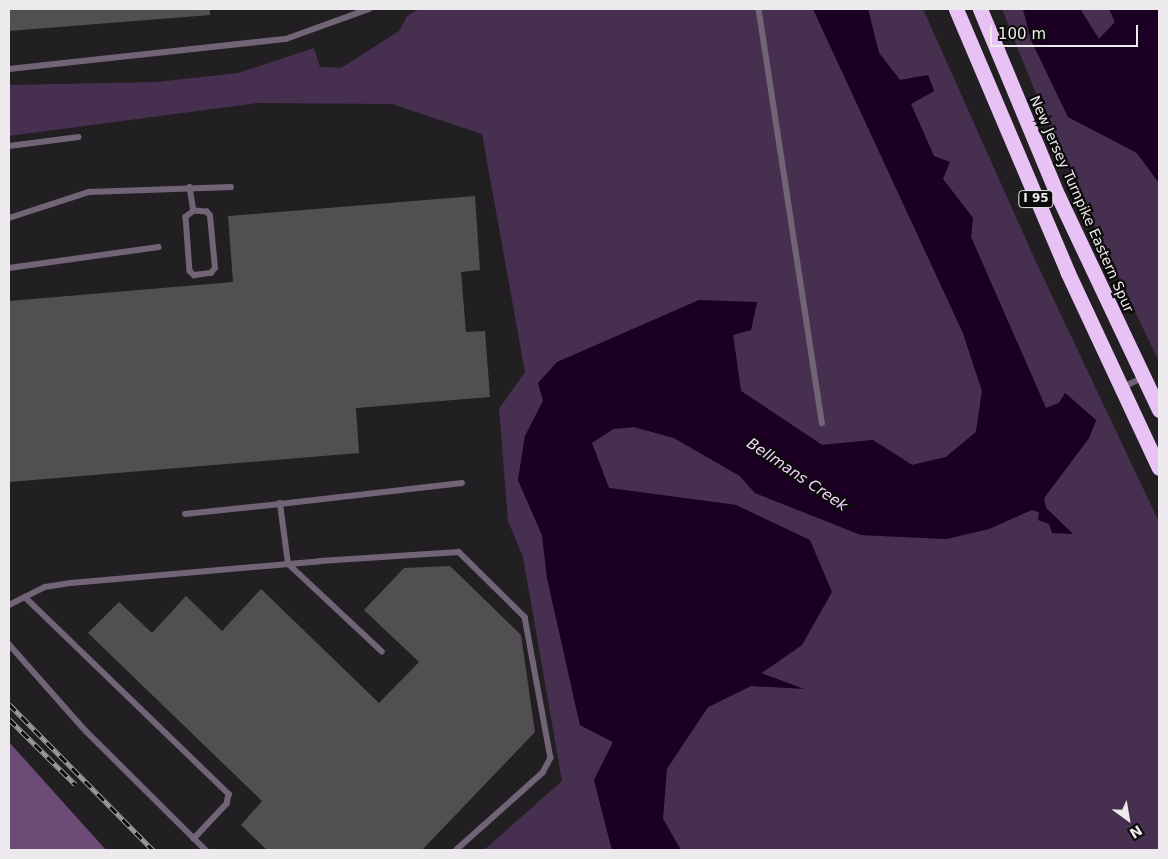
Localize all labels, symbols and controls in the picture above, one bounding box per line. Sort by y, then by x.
scale bar [993,15,1140,47]
text: 100 m [998,25,1046,43]
street label: New Jersey Turnpike Eastern Spur [1026,93,1138,315]
road number: I 95 [1017,190,1055,208]
water label: Bellmans Creek [743,435,851,515]
north arrow [1103,794,1153,844]
text: N [1127,822,1145,842]

